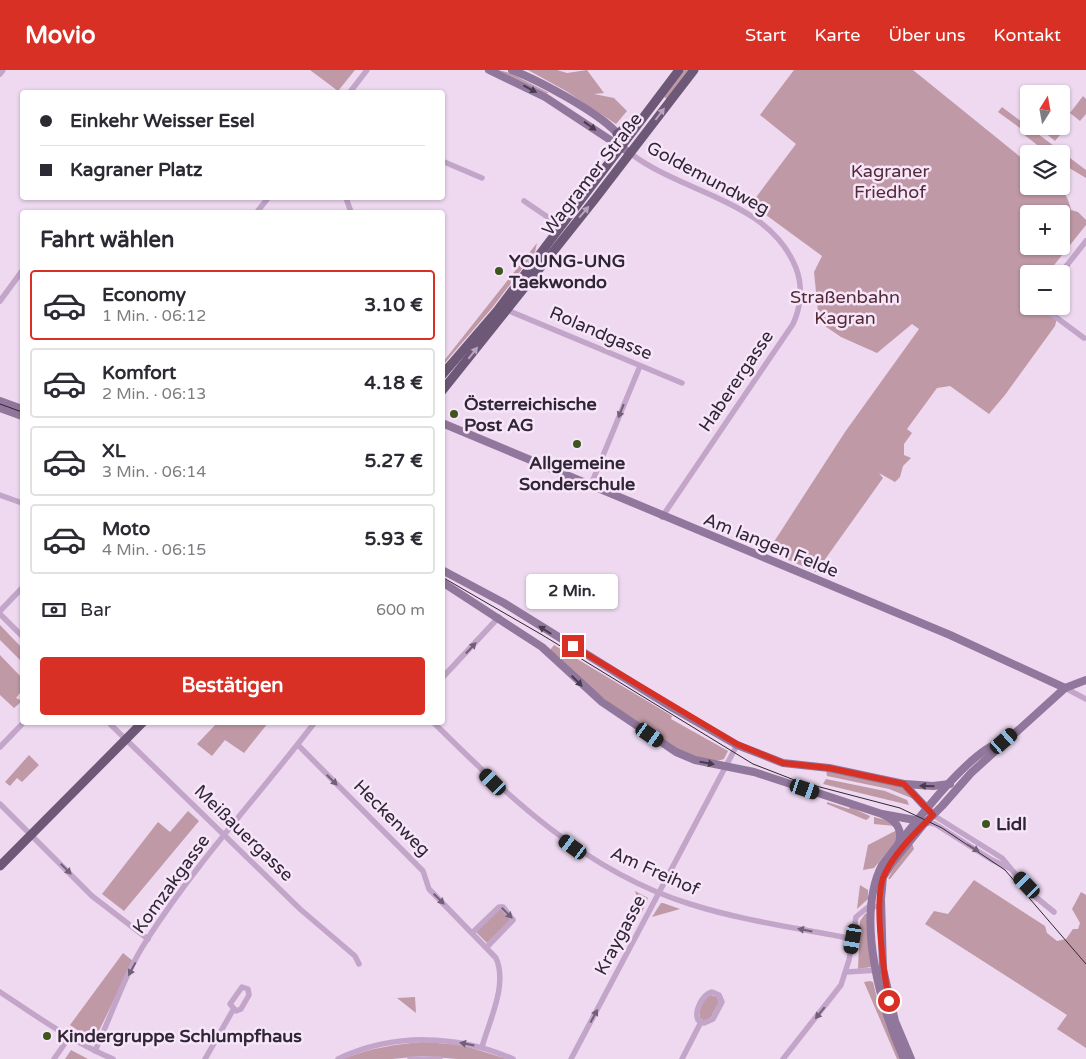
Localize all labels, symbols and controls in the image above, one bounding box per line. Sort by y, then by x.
text: Movio [25,21,96,50]
text: Start [745,24,786,46]
text: Karte [814,24,860,46]
text: Über uns [888,24,966,46]
text: Kontakt [994,24,1061,46]
one-way arrow [523,85,537,93]
north arrow [1020,85,1070,135]
map controls [1020,85,1070,315]
street label: Wagramer Straße [537,108,647,240]
one-way arrow [654,108,665,121]
text: Einkehr Weisser Esel [70,110,255,132]
one-way arrow [584,121,597,131]
street label: Goldemundweg [643,136,773,220]
button: layers [1020,145,1070,195]
text: Kagraner Platz [70,159,202,181]
park label: Kagraner Friedhof [851,160,929,203]
button: + [1020,205,1070,255]
one-way arrow [578,206,590,218]
text: Fahrt wählen [40,227,174,253]
place label: YOUNG-UNG Taekwondo [508,250,625,293]
marker: YOUNG-UNG Taekwondo [493,265,505,277]
button: − [1020,265,1070,315]
icon: car [42,283,87,328]
text: Economy [102,284,186,306]
park label: Straßenbahn Kagran [790,286,900,329]
text: 3.10 € [364,294,423,316]
street label: Rolandgasse [546,301,656,365]
text: 1 Min. · 06:12 [102,306,206,326]
street label: Haberergasse [694,326,778,436]
one-way arrow [468,346,478,360]
icon: car [42,361,87,406]
text: Komfort [102,362,176,384]
text: 4.18 € [364,372,423,394]
text: 2 Min. · 06:13 [102,384,206,404]
place label: Österreichische Post AG [464,393,597,436]
one-way arrow [617,404,625,418]
marker: Österreichische Post AG [448,408,460,420]
marker: Allgemeine Sonderschule [571,438,583,450]
icon: car [42,439,87,484]
text: XL [102,440,126,462]
text: 5.27 € [365,450,423,472]
place label: Allgemeine Sonderschule [519,452,635,495]
text: 3 Min. · 06:14 [102,462,206,482]
street label: Am langen Felde [700,508,842,582]
icon: car [42,517,87,562]
text: Moto [102,518,150,540]
text: 5.93 € [365,528,423,550]
text: 4 Min. · 06:15 [102,540,206,560]
callout: 2 Min. [527,574,619,608]
text: 2 Min. [548,581,596,601]
icon: cash [40,596,68,624]
text: Bar [80,599,111,621]
text: 600 m [376,600,425,620]
one-way arrow [539,625,552,634]
route end [562,635,584,657]
one-way arrow [465,642,477,654]
button: Bestätigen [40,657,425,715]
one-way arrow [571,675,583,687]
car [633,720,666,750]
car [987,725,1020,757]
one-way arrow [700,759,716,767]
car [477,766,508,798]
one-way arrow [326,774,338,786]
street label: Heckenweg [349,775,435,861]
car [788,777,821,801]
street label: Meißauergasse [190,780,298,886]
one-way arrow [919,781,935,789]
place label: Lidl [996,813,1027,835]
marker: Lidl [980,818,992,830]
street label: Komzakgasse [128,830,214,938]
car [556,832,589,862]
street label: Am Freihof [607,842,703,900]
one-way arrow [966,843,979,852]
one-way arrow [59,863,71,875]
car [1011,869,1042,901]
street label: Kraygasse [590,891,650,979]
one-way arrow [432,893,444,905]
one-way arrow [501,907,513,919]
car [843,923,862,955]
one-way arrow [796,925,812,933]
one-way arrow [128,962,136,977]
route start [878,990,900,1012]
one-way arrow [815,1006,826,1019]
one-way arrow [589,1009,598,1023]
place label: Kindergruppe Schlumpfhaus [57,1025,302,1047]
marker: Kindergruppe Schlumpfhaus [41,1030,53,1042]
one-way arrow [459,1040,474,1048]

